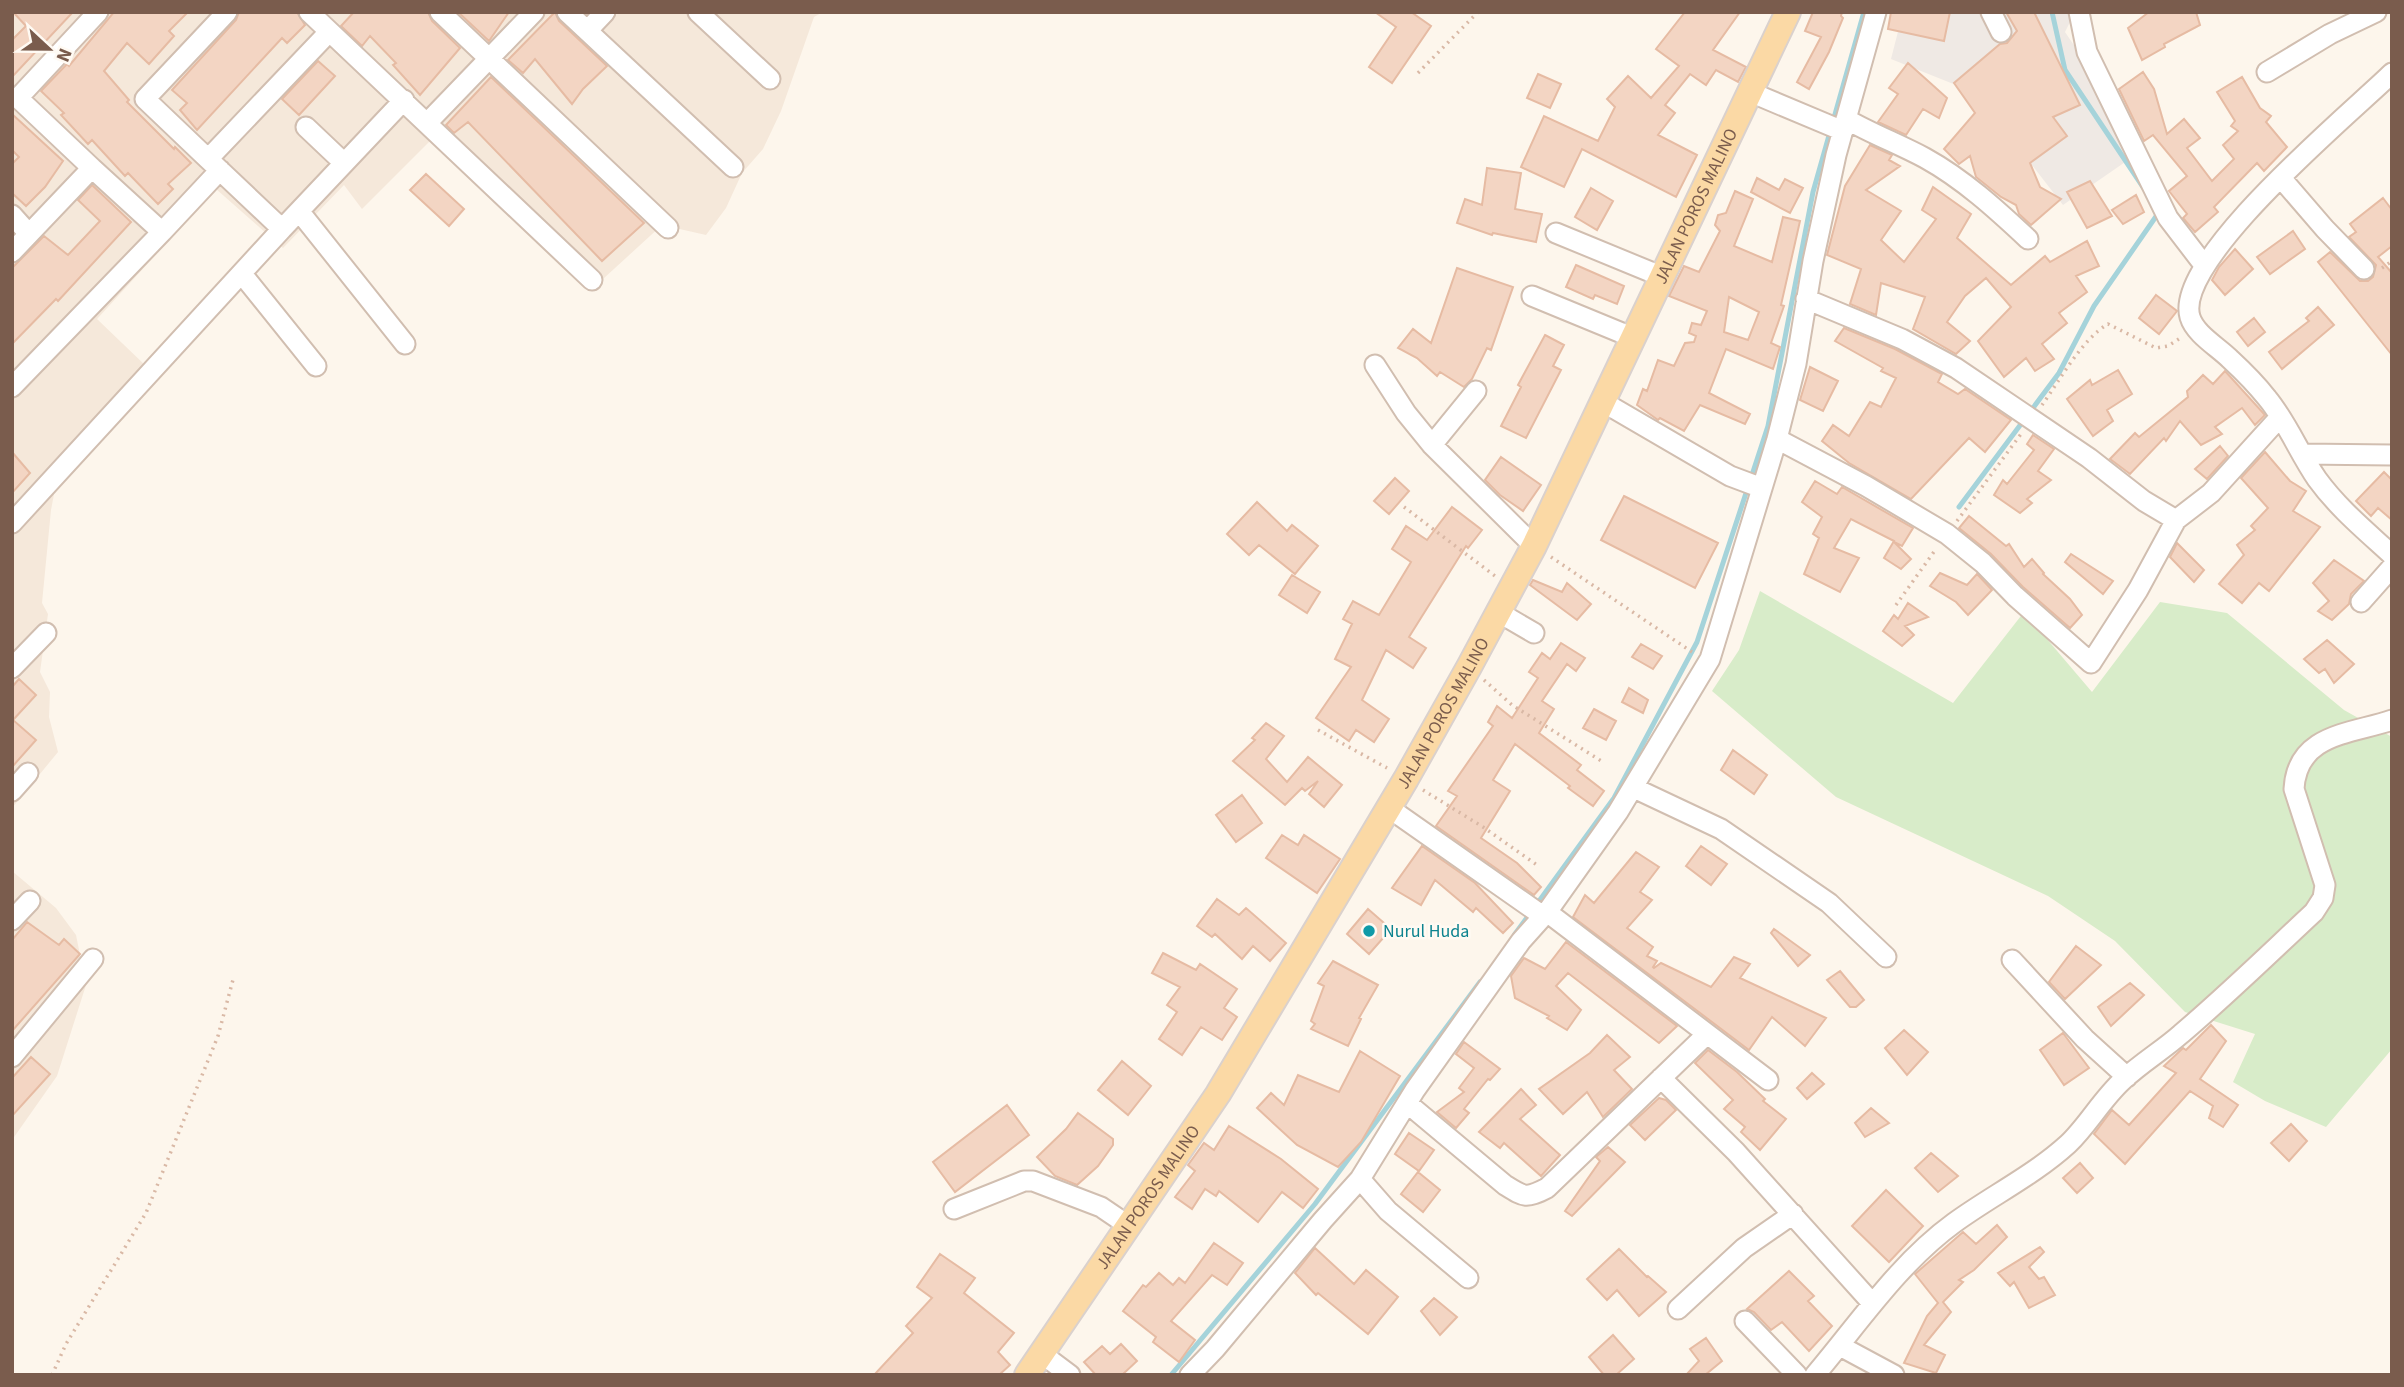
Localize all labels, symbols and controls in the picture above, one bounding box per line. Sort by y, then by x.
north arrow [14,14,84,84]
text: N [48,44,78,66]
street label: JALAN POROS MALINO [1648,124,1744,288]
street label: JALAN POROS MALINO [1391,633,1496,794]
place label: Nurul Huda [1383,919,1469,944]
marker: Nurul Huda [1361,923,1377,939]
street label: JALAN POROS MALINO [1090,1120,1206,1275]

